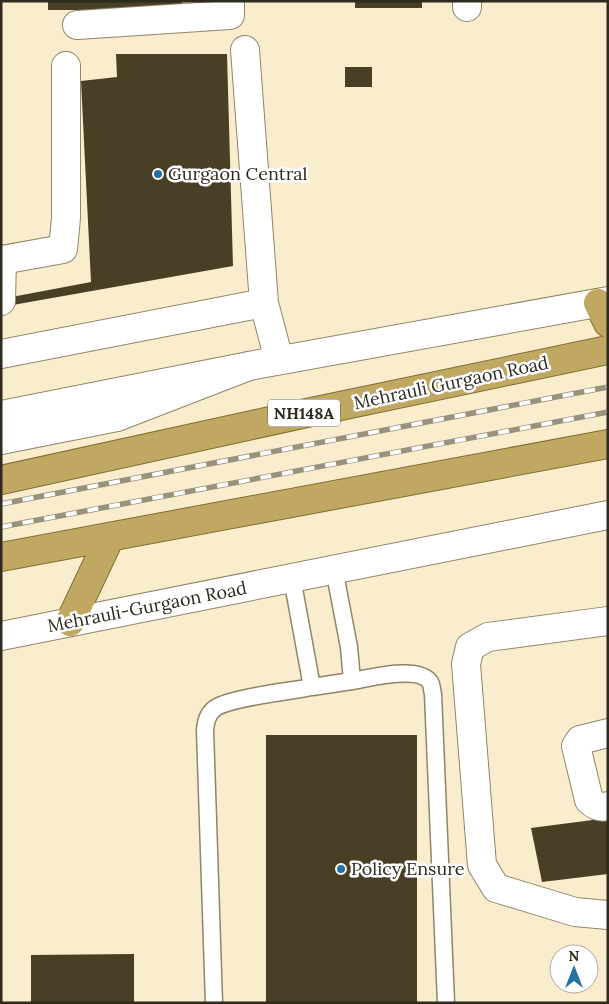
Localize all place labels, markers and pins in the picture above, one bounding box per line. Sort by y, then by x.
place label: Gurgaon Central [168,162,308,185]
marker: Gurgaon Central [152,168,164,180]
place label: Policy Ensure [351,857,465,880]
marker: Policy Ensure [335,863,347,875]

